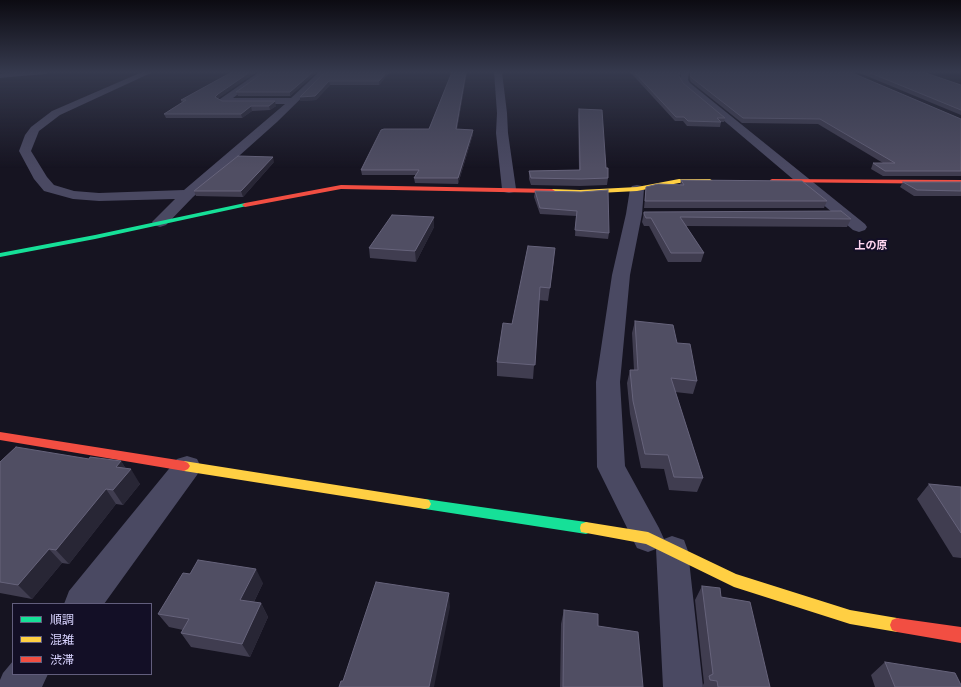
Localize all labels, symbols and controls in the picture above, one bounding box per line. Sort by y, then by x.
district label: 上の原 [855,239,887,253]
legend [12,603,152,675]
text: 順調 [50,611,74,628]
text: 混雑 [50,631,74,648]
text: 渋滞 [50,651,74,668]

